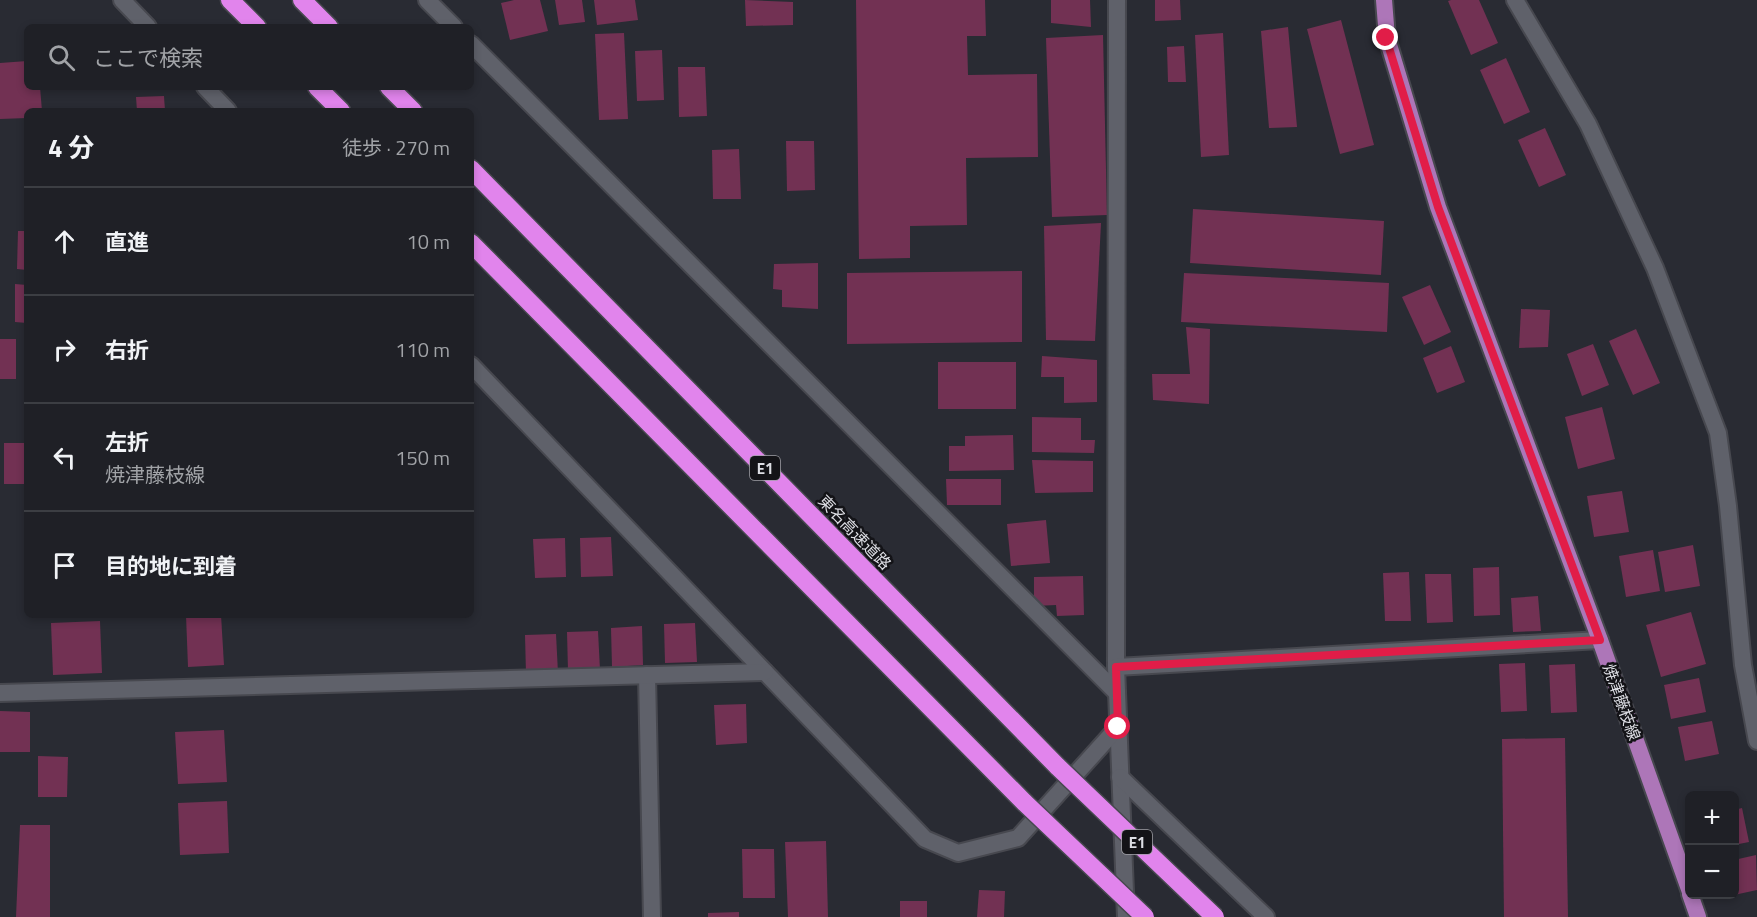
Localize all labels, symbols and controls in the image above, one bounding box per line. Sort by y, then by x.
search box [24,24,474,90]
route end [1372,24,1398,50]
icon: search [45,41,78,74]
text: ここで検索 [93,41,203,75]
text: 4 分 [48,128,94,167]
text: 徒歩 · 270 m [342,132,450,163]
icon: ahead [48,225,81,258]
text: 直進 [105,225,149,259]
text: 10 m [406,226,450,257]
icon: right [48,333,81,366]
text: 右折 [105,333,149,367]
text: 110 m [395,334,450,365]
text: 左折 [105,425,149,459]
icon: left [48,441,81,474]
text: 150 m [395,442,450,473]
road number: E1 [750,456,780,480]
text: 焼津藤枝線 [105,459,205,490]
street label: 東名高速道路 [813,489,897,575]
icon: arrive [48,549,81,582]
text: 目的地に到着 [105,549,237,583]
street label: 焼津藤枝線 [1597,660,1647,744]
route start [1104,713,1130,739]
map controls [1685,791,1739,899]
button: + [1685,791,1739,845]
road number: E1 [1122,830,1152,854]
button: − [1685,845,1739,899]

